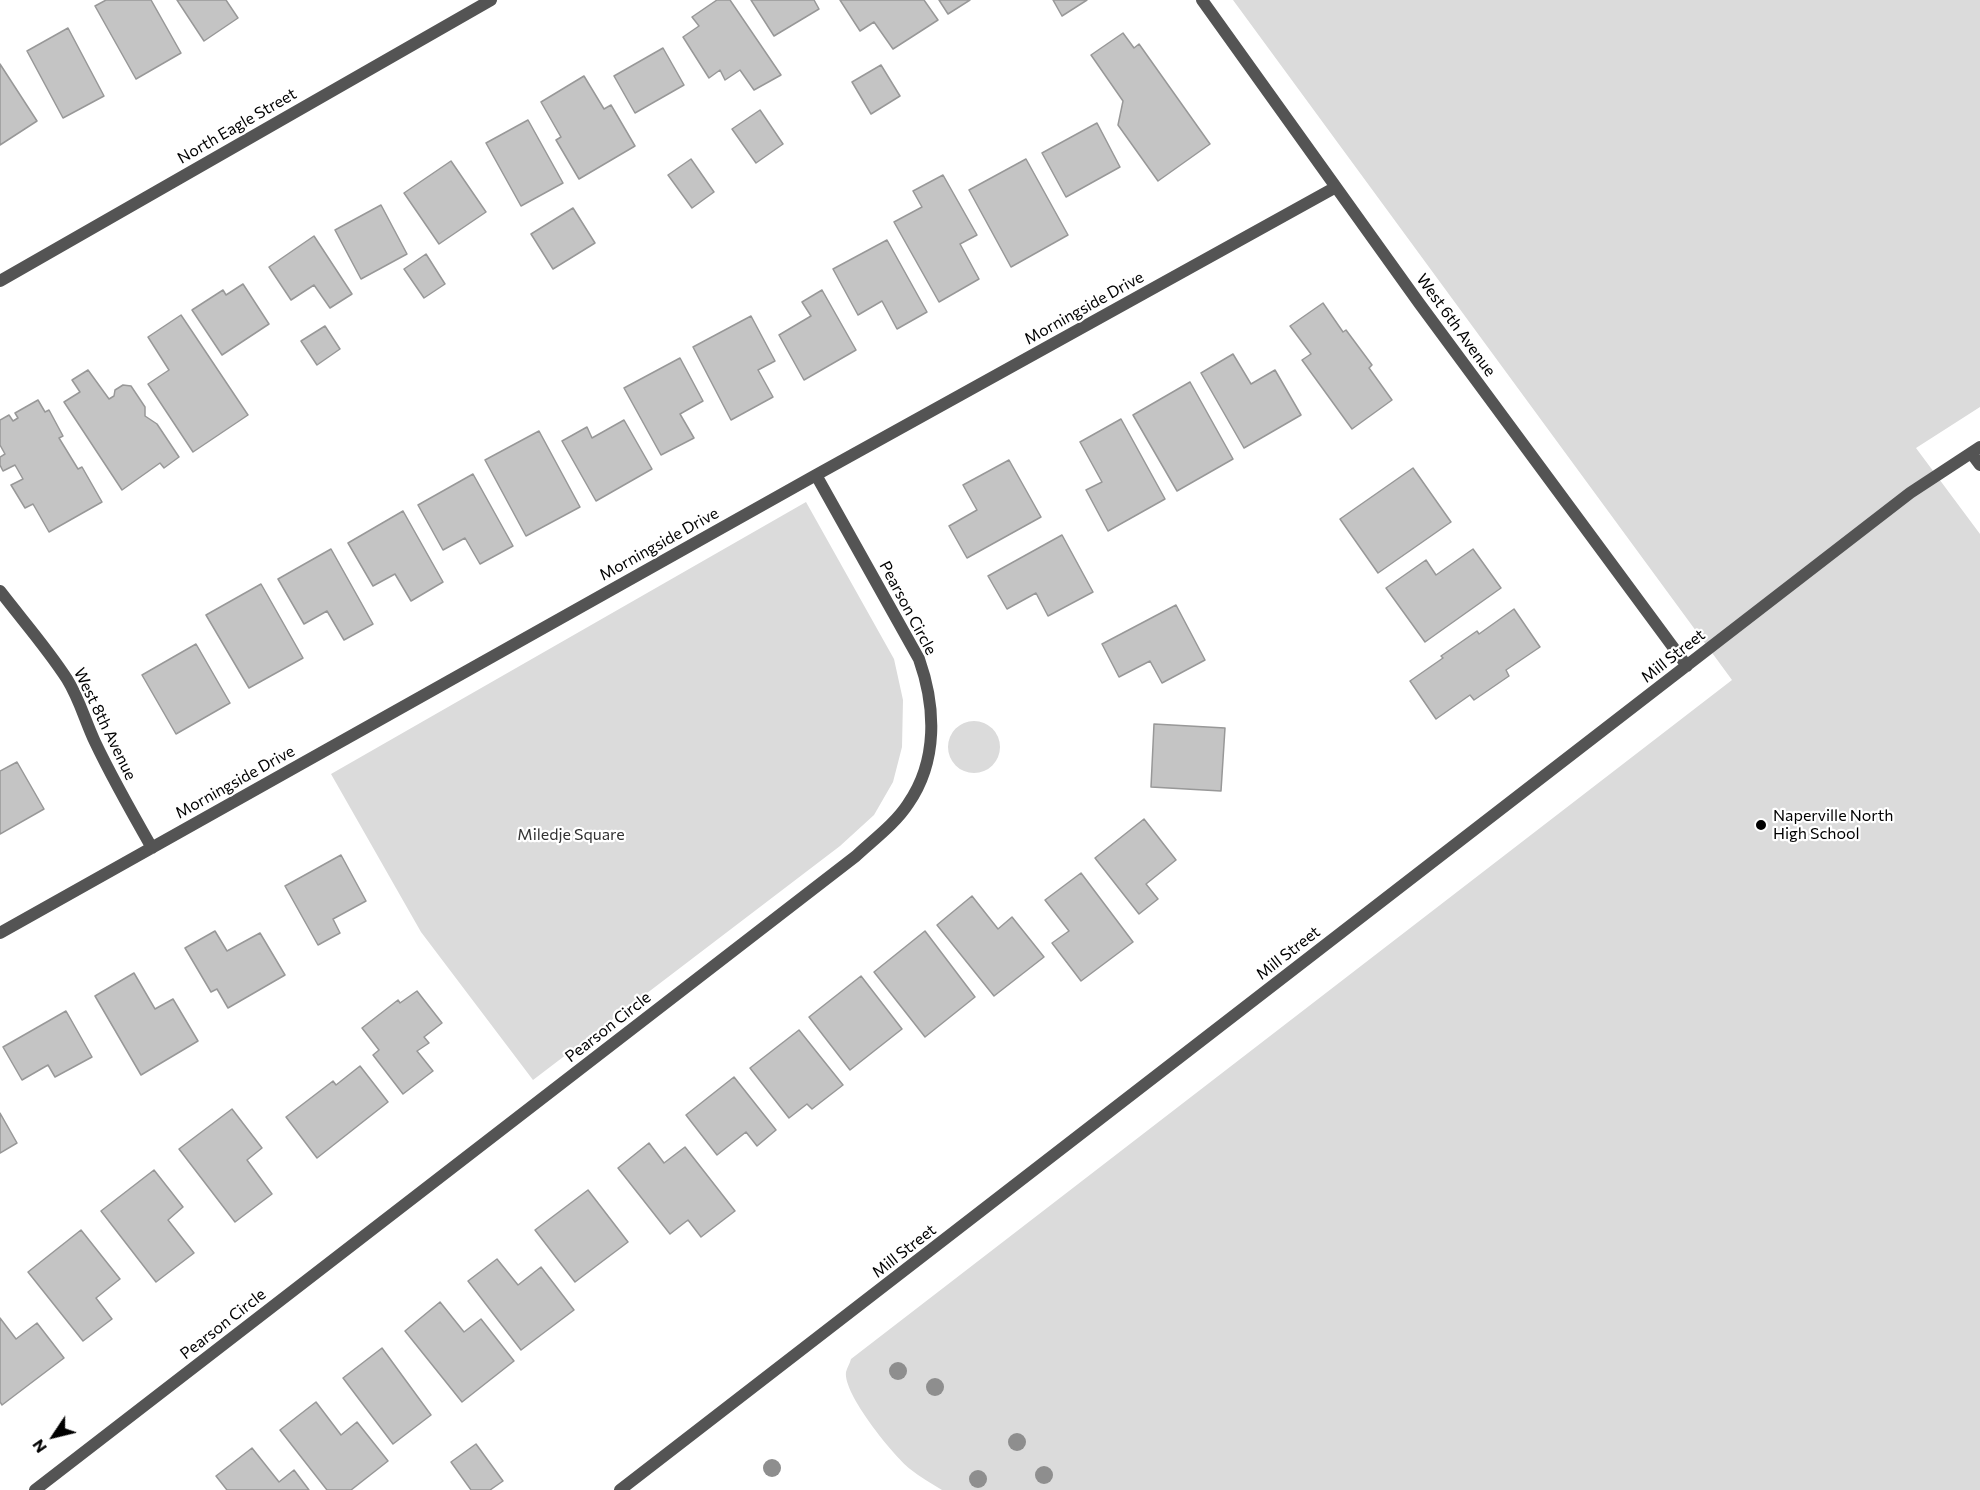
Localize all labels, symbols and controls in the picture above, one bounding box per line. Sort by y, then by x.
street label: North Eagle Street [174,84,300,168]
street label: Morningside Drive [1021,267,1147,349]
street label: West 6th Avenue [1412,270,1500,380]
street label: Morningside Drive [596,503,722,585]
street label: Pearson Circle [875,558,941,658]
street label: Mill Street [1637,625,1709,687]
street label: West 8th Avenue [70,665,140,783]
street label: Morningside Drive [172,741,298,823]
place label: Naperville North High School [1773,806,1893,844]
marker: Naperville North High School [1754,818,1768,832]
park label: Miledje Square [517,825,625,845]
street label: Mill Street [1252,922,1324,984]
street label: Pearson Circle [561,988,655,1066]
street label: Mill Street [868,1220,940,1282]
street label: Pearson Circle [176,1285,270,1363]
north arrow [24,1406,84,1466]
text: N [28,1436,50,1457]

